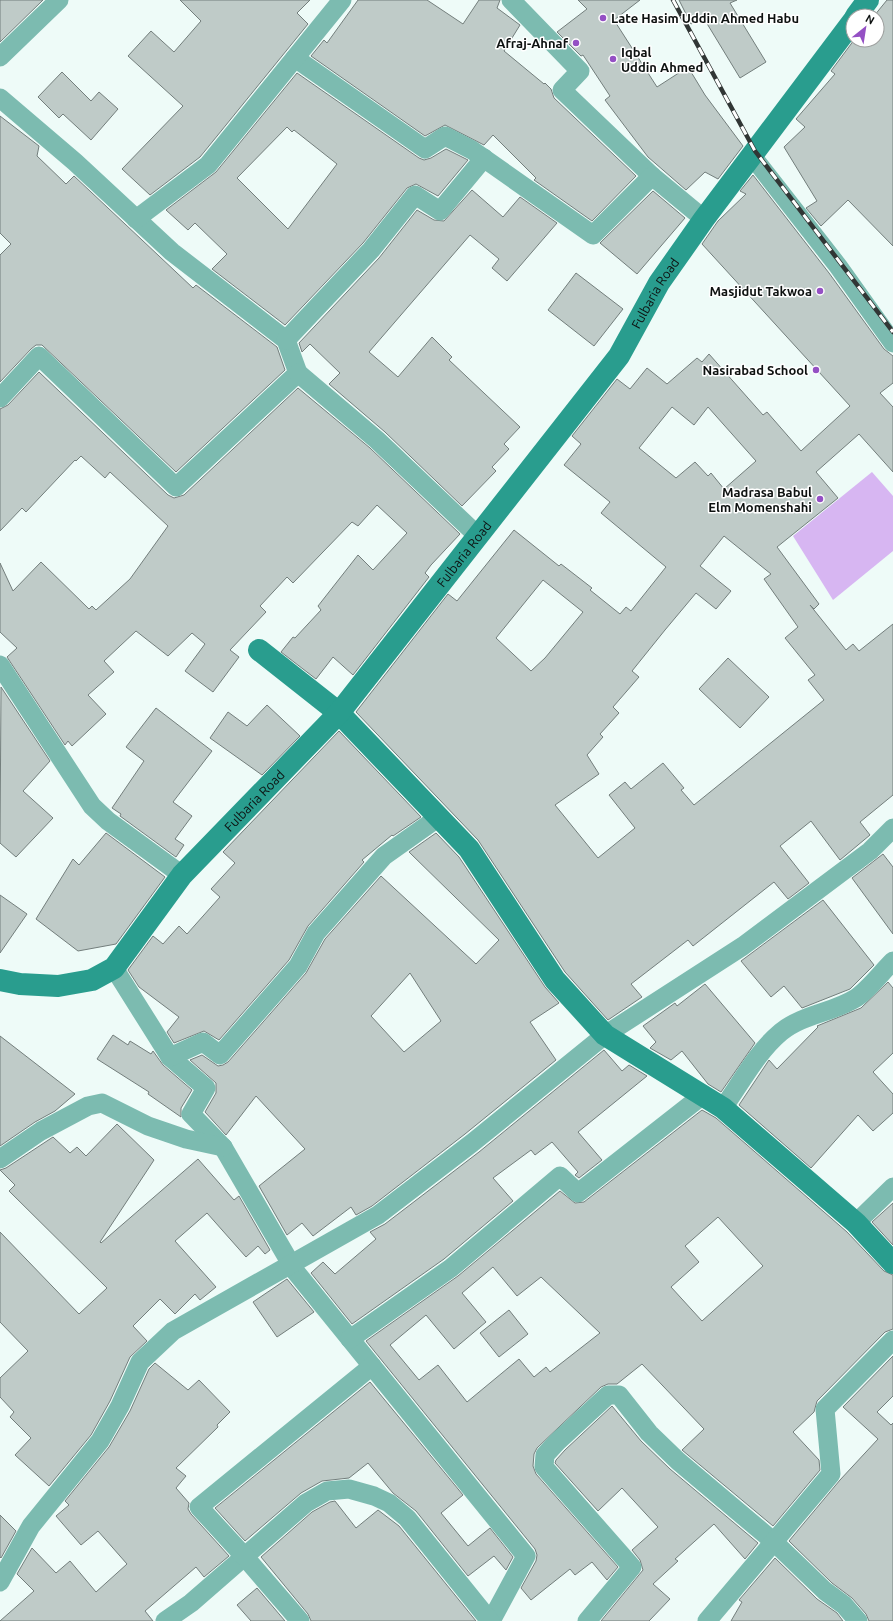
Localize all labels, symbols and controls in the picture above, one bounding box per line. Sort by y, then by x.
north arrow [845,8,885,48]
place label: Late Hasim Uddin Ahmed Habu [611,11,799,25]
text: N [863,12,877,27]
marker: Late Hasim Uddin Ahmed Habu [598,13,608,23]
place label: Afraj-Ahnaf [496,36,569,50]
marker: Afraj-Ahnaf [571,38,581,48]
place label: Iqbal Uddin Ahmed [621,45,703,74]
marker: Iqbal Uddin Ahmed [608,54,618,64]
street label: Fulbaria Road [629,255,681,331]
place label: Masjidut Takwoa [710,284,812,298]
marker: Masjidut Takwoa [815,286,825,296]
place label: Nasirabad School [703,363,808,377]
marker: Nasirabad School [811,365,821,375]
place label: Madrasa Babul Elm Momenshahi [708,485,812,514]
marker: Madrasa Babul Elm Momenshahi [815,494,825,504]
street label: Fulbaria Road [434,518,494,590]
street label: Fulbaria Road [221,767,287,834]

